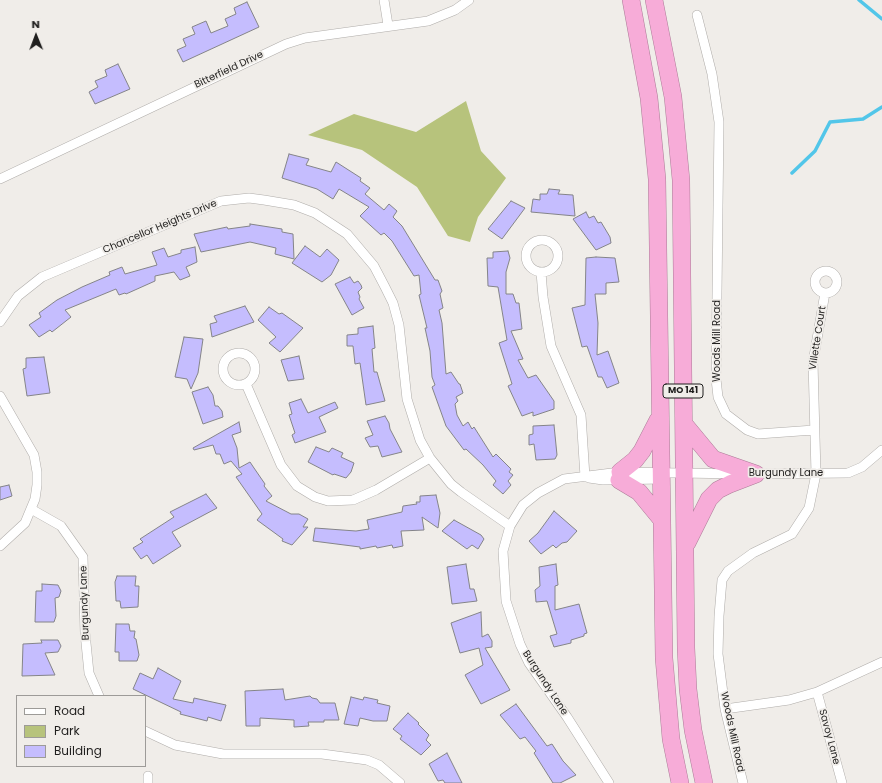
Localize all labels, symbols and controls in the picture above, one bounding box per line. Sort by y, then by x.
north arrow [16,16,56,56]
text: N [32,16,40,32]
street label: Bitterfield Drive [193,49,265,91]
street label: Chancellor Heights Drive [101,198,219,256]
street label: Woods Mill Road [711,300,723,382]
street label: Villette Court [807,305,829,371]
road number: MO 141 [663,384,703,398]
street label: Burgundy Lane [749,467,823,479]
street label: Burgundy Lane [78,566,92,640]
street label: Burgundy Lane [520,648,570,718]
street label: Woods Mill Road [718,691,746,773]
legend [16,695,146,767]
text: Road [54,702,85,719]
street label: Savoy Lane [816,708,842,766]
text: Park [54,722,80,739]
text: Building [54,742,102,759]

